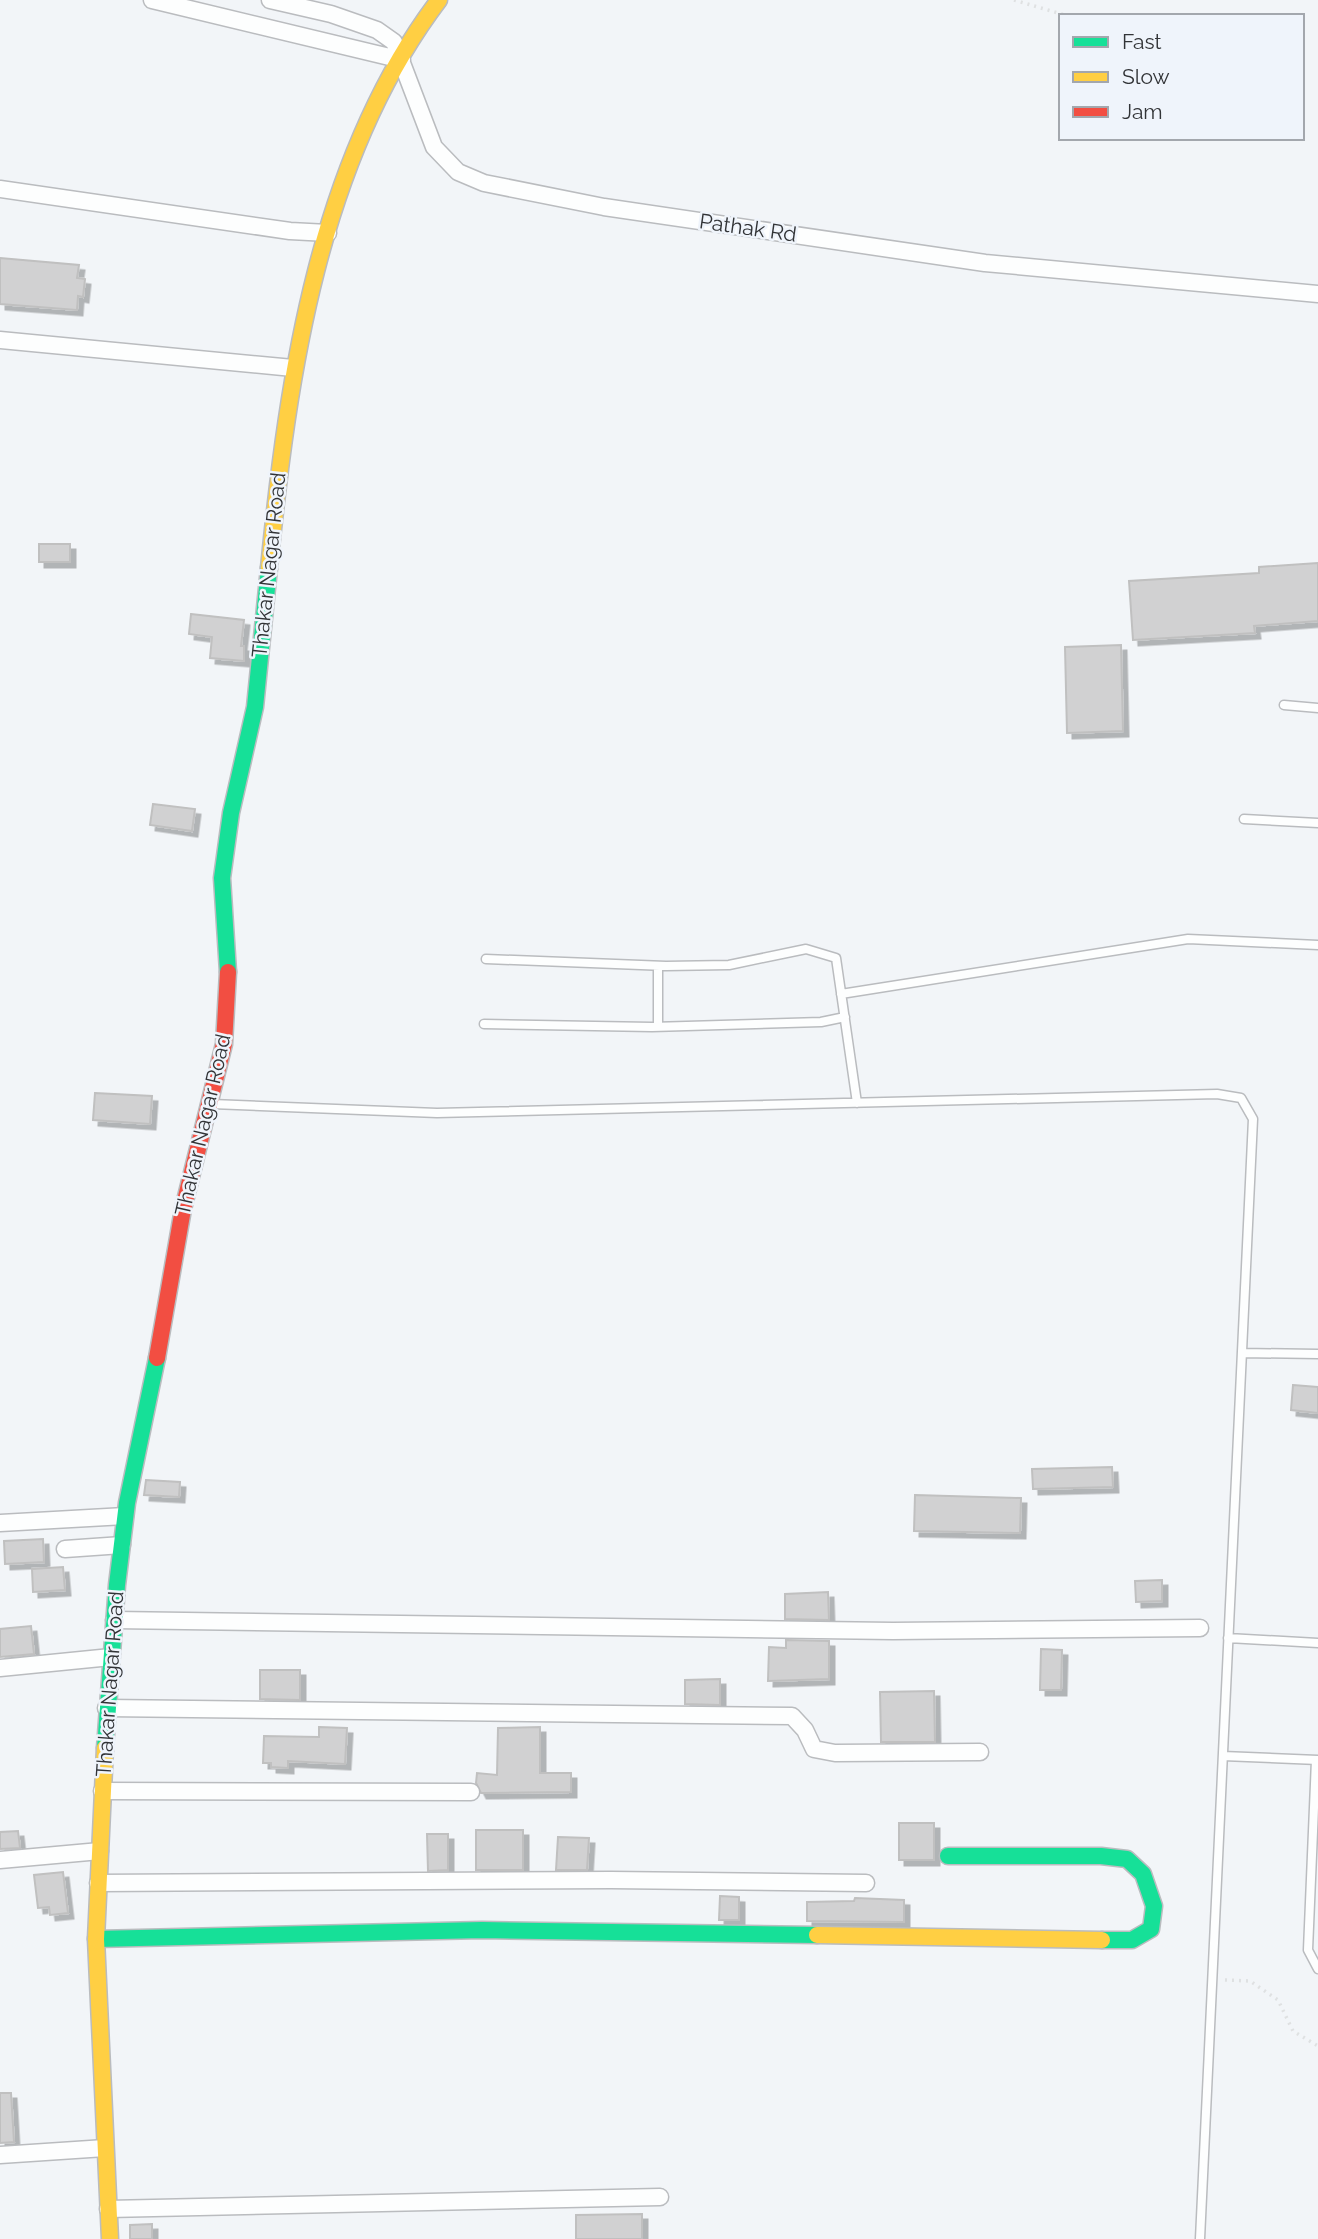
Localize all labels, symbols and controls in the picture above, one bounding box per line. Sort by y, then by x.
legend [1059,14,1304,140]
text: Fast [1122,29,1162,54]
text: Slow [1122,64,1170,89]
text: Jam [1122,99,1163,124]
street label: Pathak Rd [698,208,798,247]
street label: Thakar Nagar Road [246,471,291,659]
street label: Thakar Nagar Road [169,1032,236,1218]
street label: Thakar Nagar Road [91,1590,128,1778]

